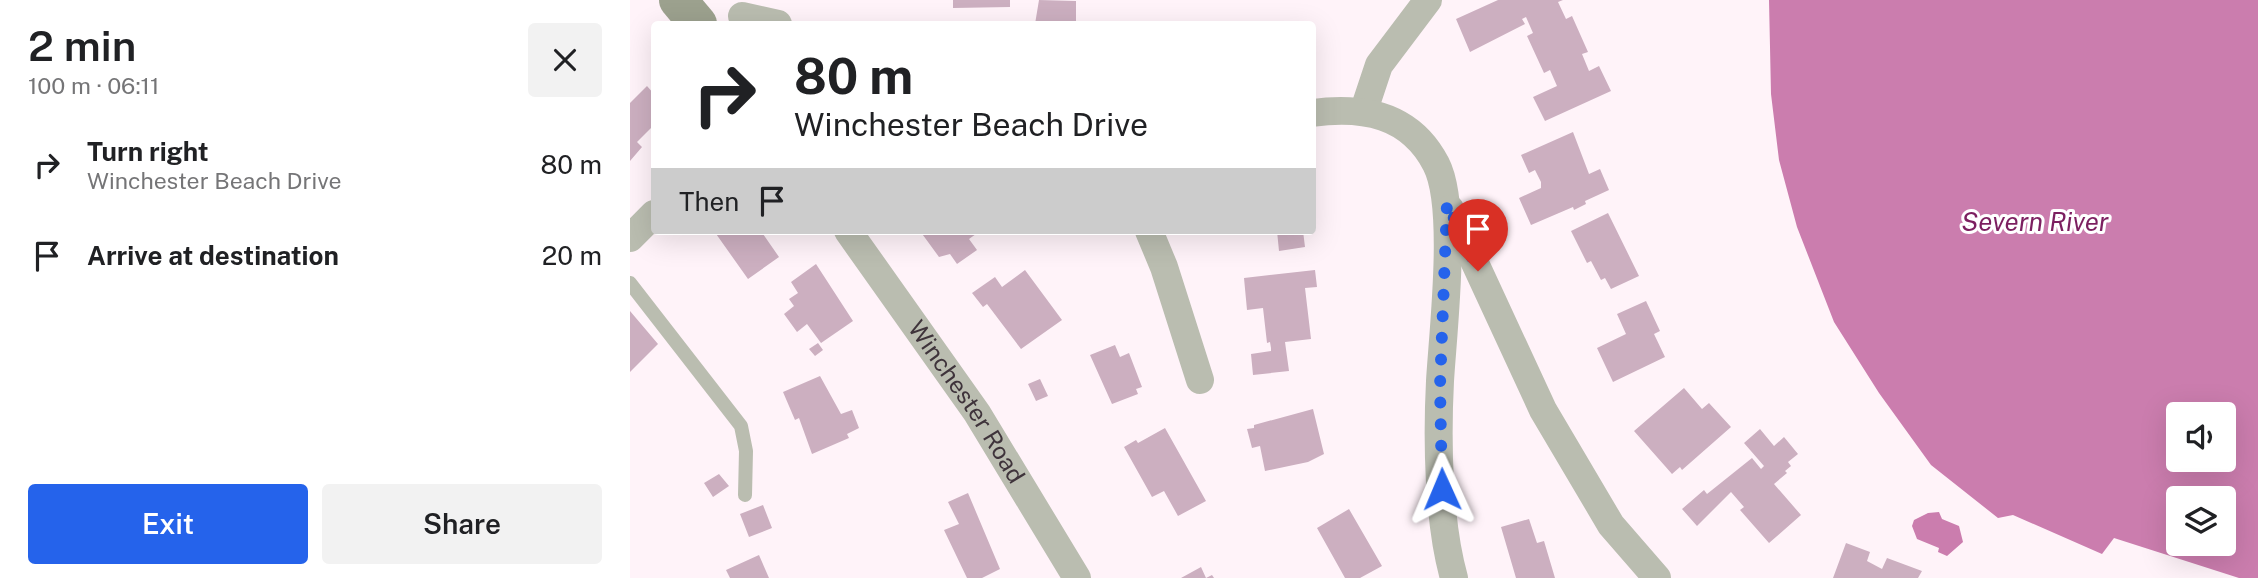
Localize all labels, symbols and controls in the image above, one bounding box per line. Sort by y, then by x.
text: 2 min [28,21,136,70]
button: close [528,23,602,97]
text: 80 m [794,47,913,105]
icon: right [679,49,770,140]
text: 100 m · 06:11 [28,72,159,99]
text: Winchester Beach Drive [794,106,1148,143]
text: Turn right [87,136,209,167]
icon: right [28,146,66,184]
text: 80 m [541,149,602,180]
text: Winchester Beach Drive [87,167,342,194]
icon: arrive [753,182,791,220]
text: Then [679,186,739,217]
pin [1448,199,1508,271]
water label: Severn River [1961,206,2109,237]
icon: arrive [1459,210,1497,248]
icon: arrive [28,237,66,275]
text: Arrive at destination [87,240,339,271]
text: 20 m [542,240,602,271]
street label: Winchester Road [903,315,1031,488]
map controls [2166,402,2236,556]
button: sound [2166,402,2236,472]
position arrow [1405,452,1479,526]
button: Exit [28,484,308,564]
button: Share [322,484,602,564]
button: layers [2166,486,2236,556]

